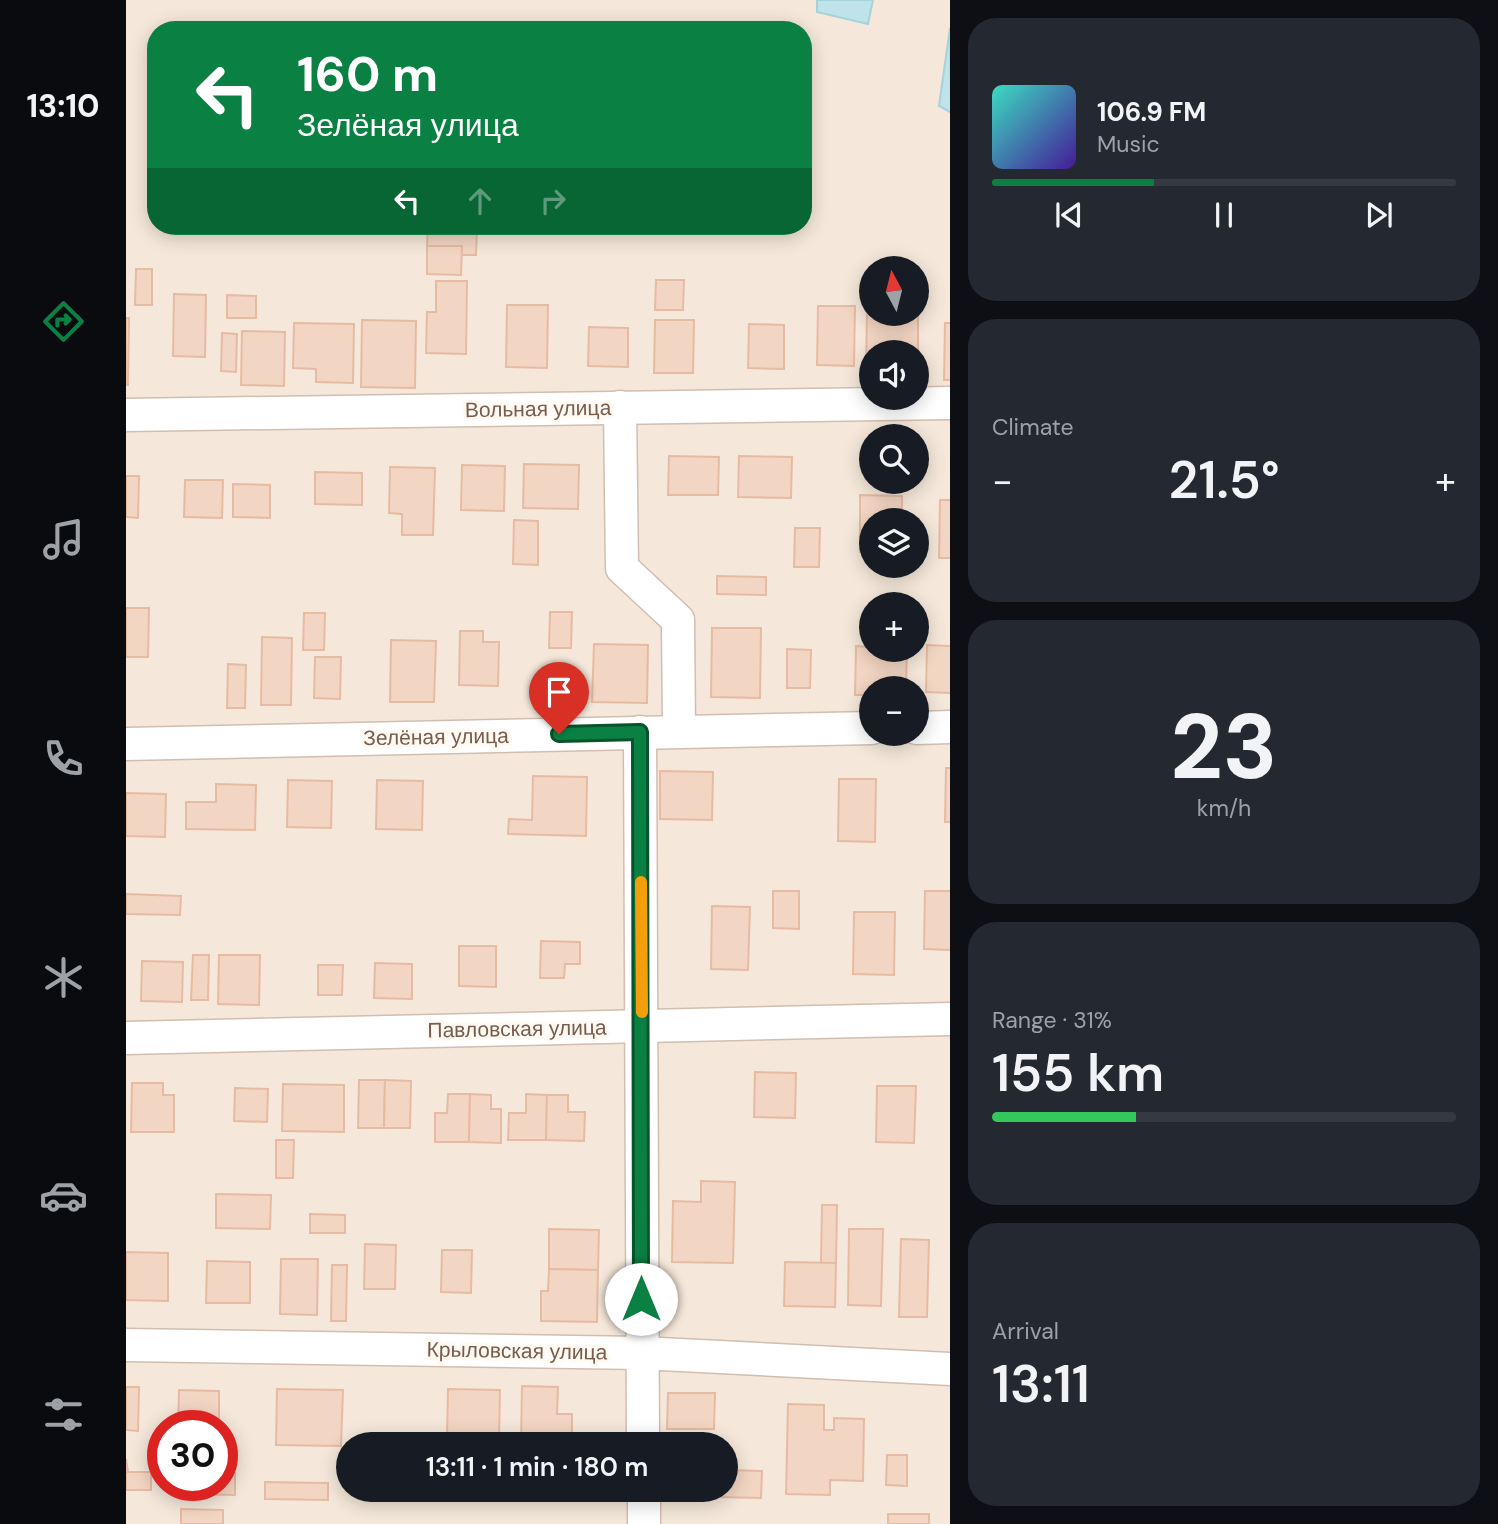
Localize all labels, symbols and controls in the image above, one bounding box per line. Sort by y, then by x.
text: 160 m [297,42,438,106]
icon: left [182,49,273,140]
text: 13:10 [26,85,100,127]
text: 106.9 FM [1097,95,1206,129]
text: Зелёная улица [297,104,519,146]
text: Music [1097,129,1160,159]
icon: left [388,182,426,220]
icon: ahead [461,182,499,220]
icon: right [534,182,572,220]
icon: previous [1050,196,1088,234]
icon: pause [1205,196,1243,234]
icon: next [1360,196,1398,234]
north arrow [859,256,929,326]
map controls [859,256,929,746]
icon: directions [39,297,88,346]
button: sound [859,340,929,410]
street label: Вольная улица [465,394,612,424]
text: Climate [992,412,1074,442]
button: search [859,424,929,494]
text: 21.5° [1168,446,1280,514]
text: − [992,456,1013,506]
text: + [1435,456,1456,506]
button: layers [859,508,929,578]
icon: music [39,515,88,564]
button: + [859,592,929,662]
pin [529,662,589,734]
icon: arrive [540,673,578,711]
button: − [859,676,929,746]
text: 23 [1170,688,1278,806]
street label: Зелёная улица [363,722,509,752]
icon: phone [39,734,88,783]
text: km/h [1197,793,1251,823]
icon: climate [39,953,88,1002]
text: Range · 31% [992,1005,1112,1035]
street label: Павловская улица [427,1013,607,1045]
text: 155 km [992,1039,1164,1107]
icon: car [39,1171,88,1220]
position arrow [604,1262,678,1336]
text: Arrival [992,1316,1059,1346]
street label: Крыловская улица [426,1335,608,1367]
text: 13:11 [992,1350,1090,1418]
icon: filters [39,1390,88,1439]
speed limit sign: 30 [147,1410,238,1501]
text: 13:11 · 1 min · 180 m [426,1450,648,1484]

